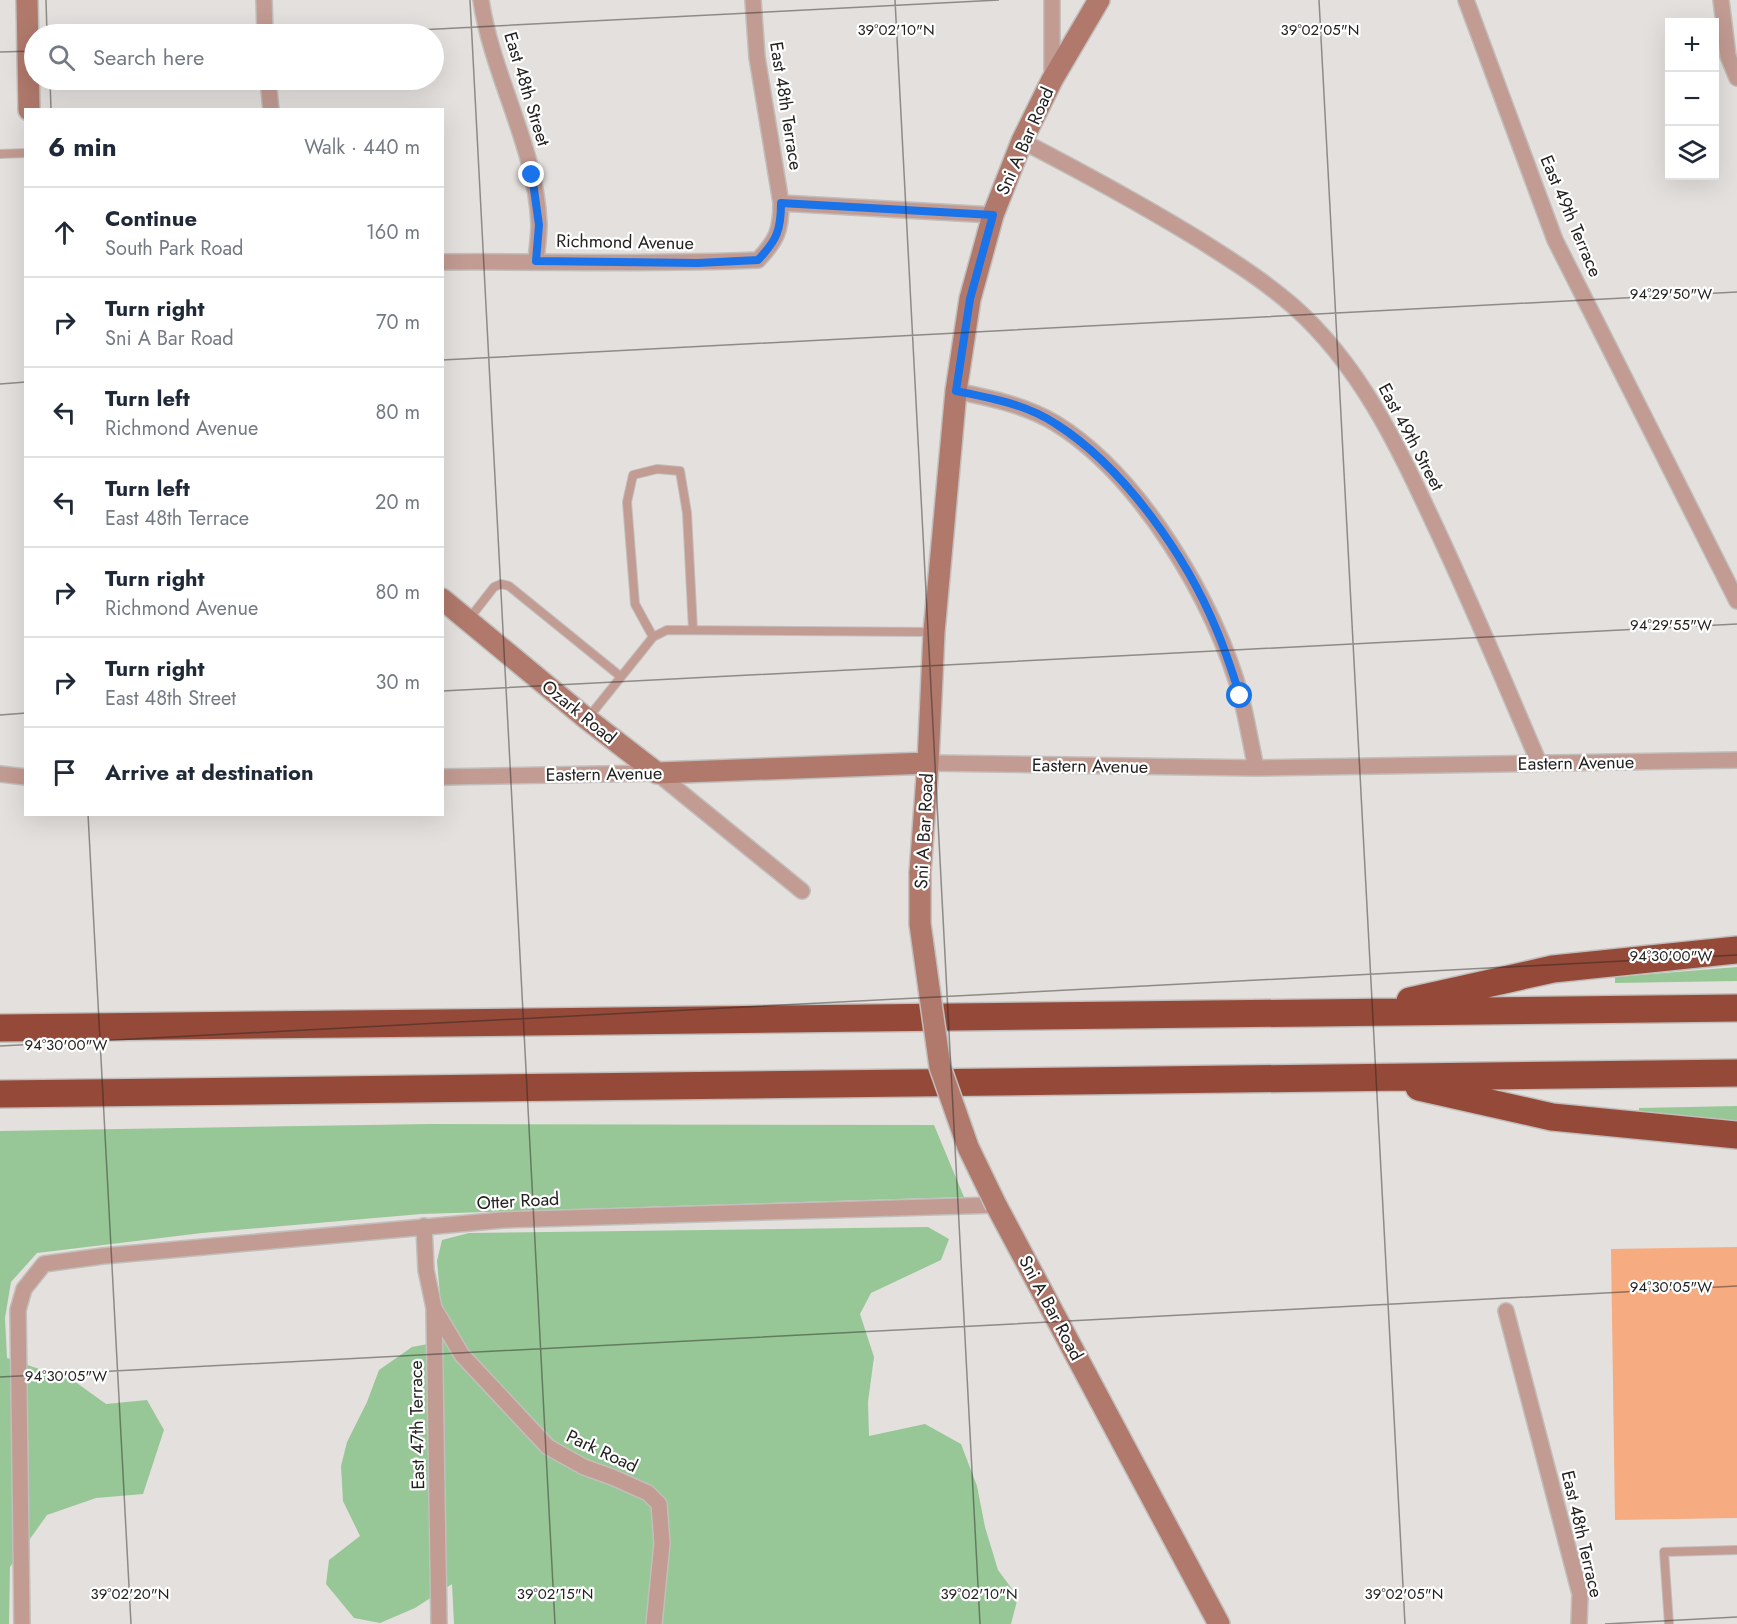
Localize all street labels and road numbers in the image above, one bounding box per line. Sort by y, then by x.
street label: East 48th Street [497,29,557,150]
street label: East 48th Terrace [763,40,809,172]
street label: Sni A Bar Road [990,83,1060,199]
street label: East 49th Terrace [1534,151,1608,281]
street label: Richmond Avenue [556,228,694,256]
street label: East 49th Street [1372,379,1451,496]
street label: Ozark Road [536,674,622,750]
street label: Eastern Avenue [1518,749,1634,777]
street label: Eastern Avenue [1032,752,1148,780]
street label: Eastern Avenue [546,760,662,788]
street label: Sni A Bar Road [908,773,940,889]
street label: Otter Road [476,1186,560,1216]
street label: Sni A Bar Road [1012,1251,1090,1365]
street label: East 47th Terrace [403,1360,431,1490]
street label: Park Road [562,1423,642,1479]
street label: East 48th Terrace [1555,1468,1609,1600]

